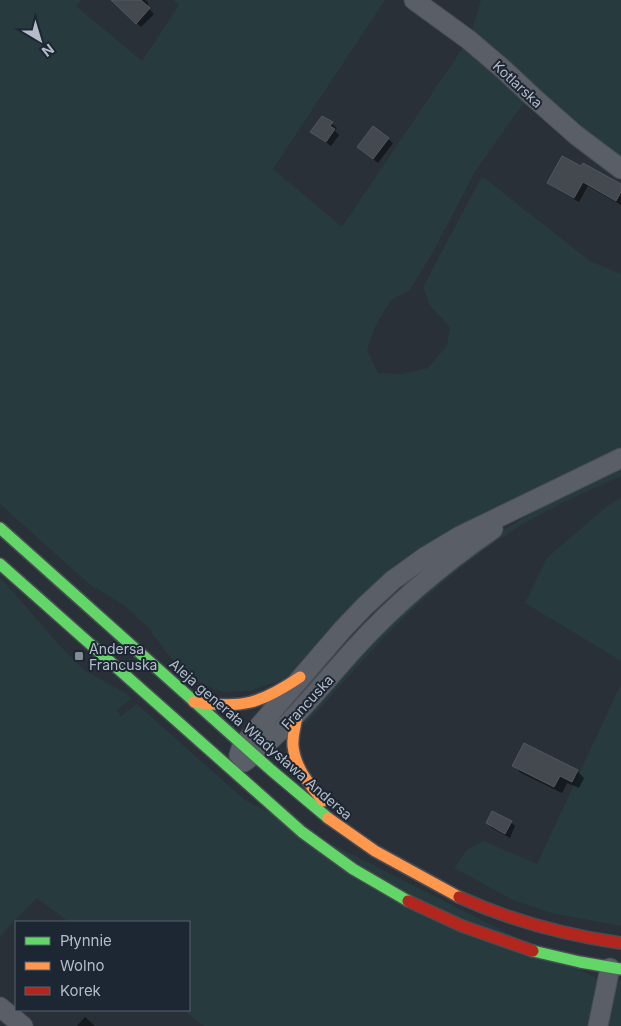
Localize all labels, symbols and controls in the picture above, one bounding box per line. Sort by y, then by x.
north arrow [15,15,65,65]
text: N [39,41,58,61]
street label: Kotlarska [490,57,546,111]
place label: Andersa Francuska [89,640,157,673]
marker: Andersa Francuska [73,650,85,662]
street label: Aleja generała Władysława Andersa [166,655,356,823]
street label: Francuska [277,671,337,733]
legend [15,921,190,1011]
text: Płynnie [60,931,112,950]
text: Wolno [60,956,105,975]
text: Korek [60,981,102,1000]

